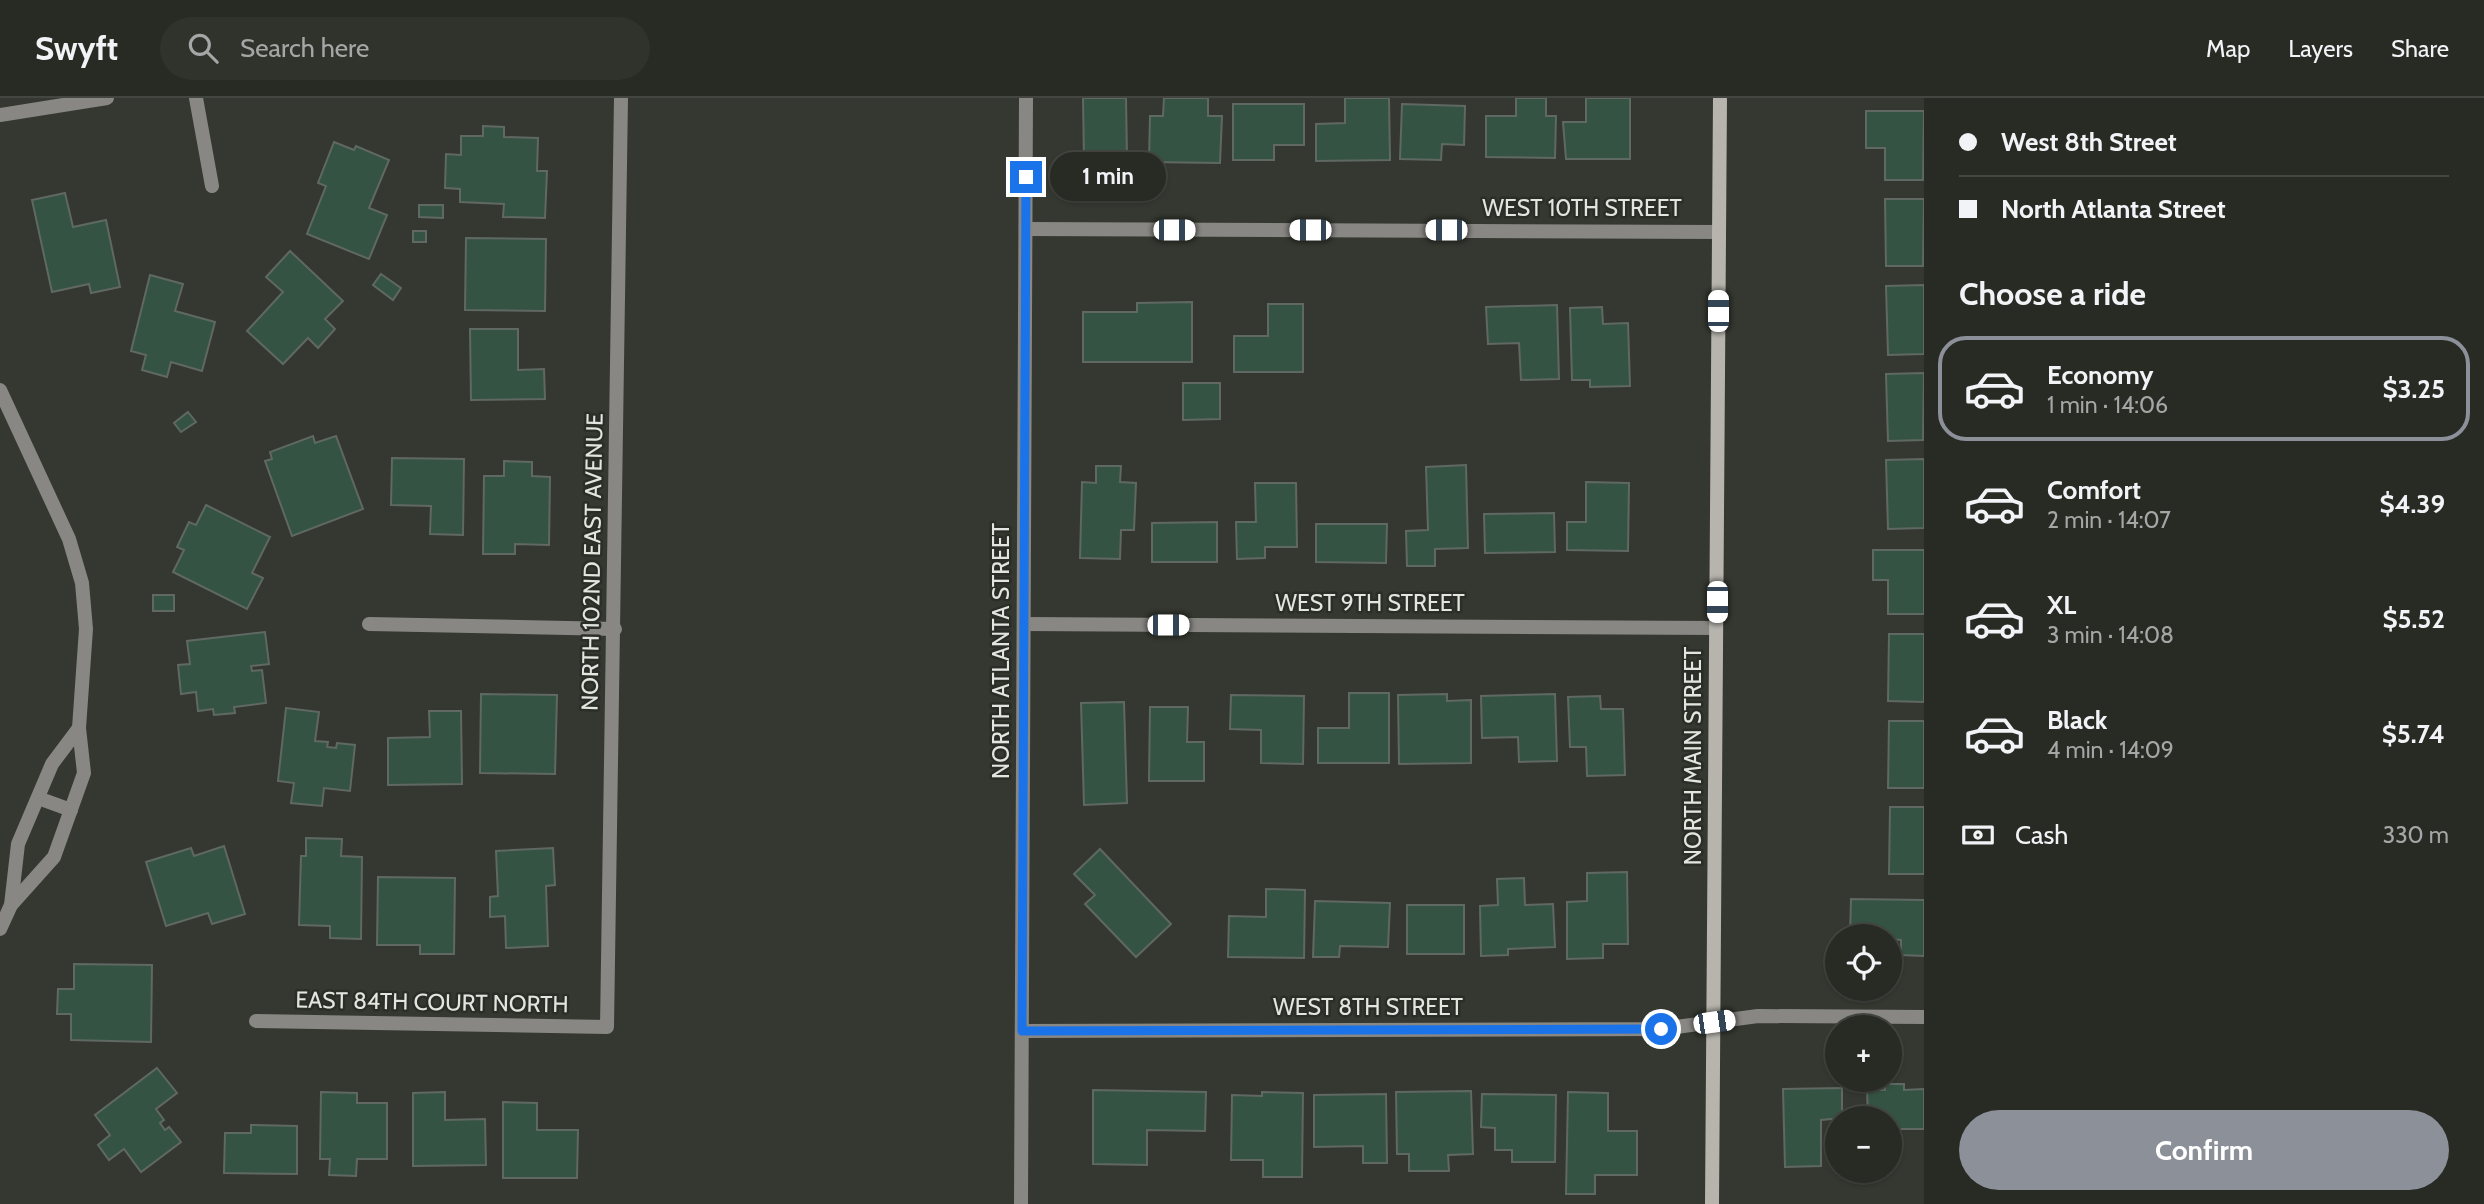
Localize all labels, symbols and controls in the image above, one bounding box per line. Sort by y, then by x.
search box [160,17,650,80]
text: Swyft [35,28,118,68]
icon: search [184,29,222,67]
text: Search here [240,32,369,64]
text: Map [2206,34,2250,63]
text: Layers [2288,34,2353,63]
text: Share [2391,34,2449,63]
text: West 8th Street [2001,126,2177,158]
callout: 1 min [1050,153,1166,202]
route end [1010,161,1042,193]
text: 1 min [1082,162,1134,190]
text: North Atlanta Street [2001,193,2226,225]
street label: WEST 10TH STREET [1482,194,1682,222]
car [1154,220,1196,241]
car [1290,220,1332,241]
car [1426,220,1468,241]
text: Choose a ride [1959,274,2146,313]
car [1708,290,1729,332]
icon: car [1963,357,2026,420]
text: Economy [2047,359,2153,391]
text: $3.25 [2382,373,2445,405]
text: 1 min · 14:06 [2047,391,2168,419]
street label: NORTH 102ND EAST AVENUE [575,413,609,711]
icon: car [1963,472,2026,535]
text: Comfort [2047,474,2141,506]
text: $4.39 [2379,488,2445,520]
text: 2 min · 14:07 [2047,506,2171,534]
street label: NORTH ATLANTA STREET [987,523,1015,779]
car [1707,581,1728,623]
icon: car [1963,587,2026,650]
street label: WEST 9TH STREET [1275,589,1465,617]
text: XL [2047,589,2076,621]
text: $5.52 [2382,603,2445,635]
car [1148,615,1190,636]
text: 3 min · 14:08 [2047,621,2174,649]
street label: NORTH MAIN STREET [1679,647,1707,865]
icon: car [1963,702,2026,765]
text: Black [2047,704,2107,736]
text: $5.74 [2382,718,2445,750]
text: 4 min · 14:09 [2047,736,2174,764]
icon: cash [1959,816,1997,854]
text: Cash [2015,819,2068,851]
text: 330 m [2383,821,2449,849]
map controls [1825,924,1902,1183]
button: locate [1825,924,1902,1001]
street label: EAST 84TH COURT NORTH [295,986,569,1018]
street label: WEST 8TH STREET [1273,993,1463,1021]
car [1692,1009,1737,1035]
route start [1645,1013,1677,1045]
button: + [1825,1015,1902,1092]
button: − [1825,1106,1902,1183]
button: Confirm [1959,1110,2449,1190]

